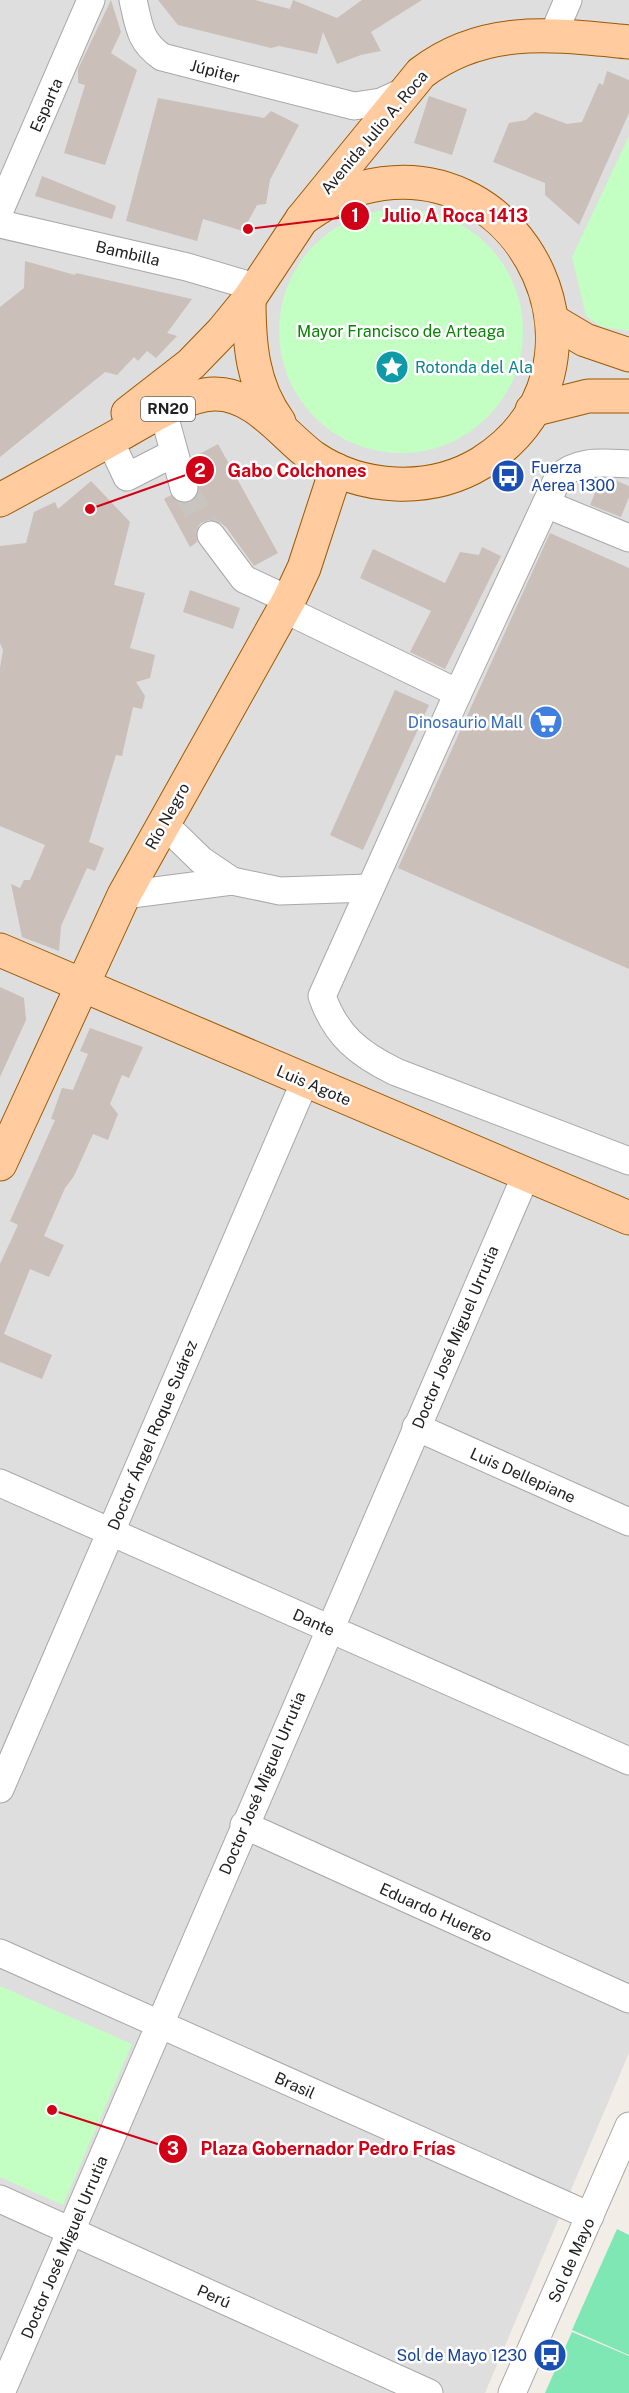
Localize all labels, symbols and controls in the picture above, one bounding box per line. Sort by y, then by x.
street label: Júpiter [188,56,242,87]
street label: Avenida Julio A. Roca [317,67,432,198]
street label: Esparta [26,75,67,135]
callout: Julio A Roca 1413 [340,198,540,234]
text: 1 [351,205,359,226]
text: Julio A Roca 1413 [382,205,528,226]
street label: Bambilla [94,237,162,270]
park label: Mayor Francisco de Arteaga [297,322,505,341]
place icon: Rotonda del Ala [374,349,410,385]
place label: Rotonda del Ala [415,358,533,377]
road number: RN20 [141,397,195,421]
callout: Gabo Colchones [185,452,379,488]
bus stop icon: Fuerza Aerea 1300 [490,458,526,494]
place label: Fuerza Aerea 1300 [531,458,615,495]
text: 2 [194,460,206,481]
text: Gabo Colchones [227,460,367,481]
supermarket icon: Dinosaurio Mall [528,704,564,740]
place label: Dinosaurio Mall [408,713,523,732]
street label: Río Negro [141,779,194,853]
street label: Luis Agote [274,1061,354,1110]
street label: Doctor José Miguel Urrutia [408,1243,503,1431]
street label: Doctor Ángel Roque Suárez [103,1337,201,1533]
street label: Luis Dellepiane [467,1444,578,1507]
street label: Dante [290,1605,338,1640]
street label: Doctor José Miguel Urrutia [215,1689,310,1877]
street label: Eduardo Huergo [376,1879,495,1946]
street label: Brasil [272,2068,318,2103]
callout: Plaza Gobernador Pedro Frías [158,2131,467,2167]
text: 3 [167,2138,179,2159]
text: Plaza Gobernador Pedro Frías [201,2138,455,2159]
street label: Doctor José Miguel Urrutia [17,2153,112,2341]
street label: Sol de Mayo [544,2215,599,2306]
street label: Perú [194,2281,233,2312]
bus stop icon: Sol de Mayo 1230 [532,2337,568,2373]
place label: Sol de Mayo 1230 [397,2346,527,2365]

